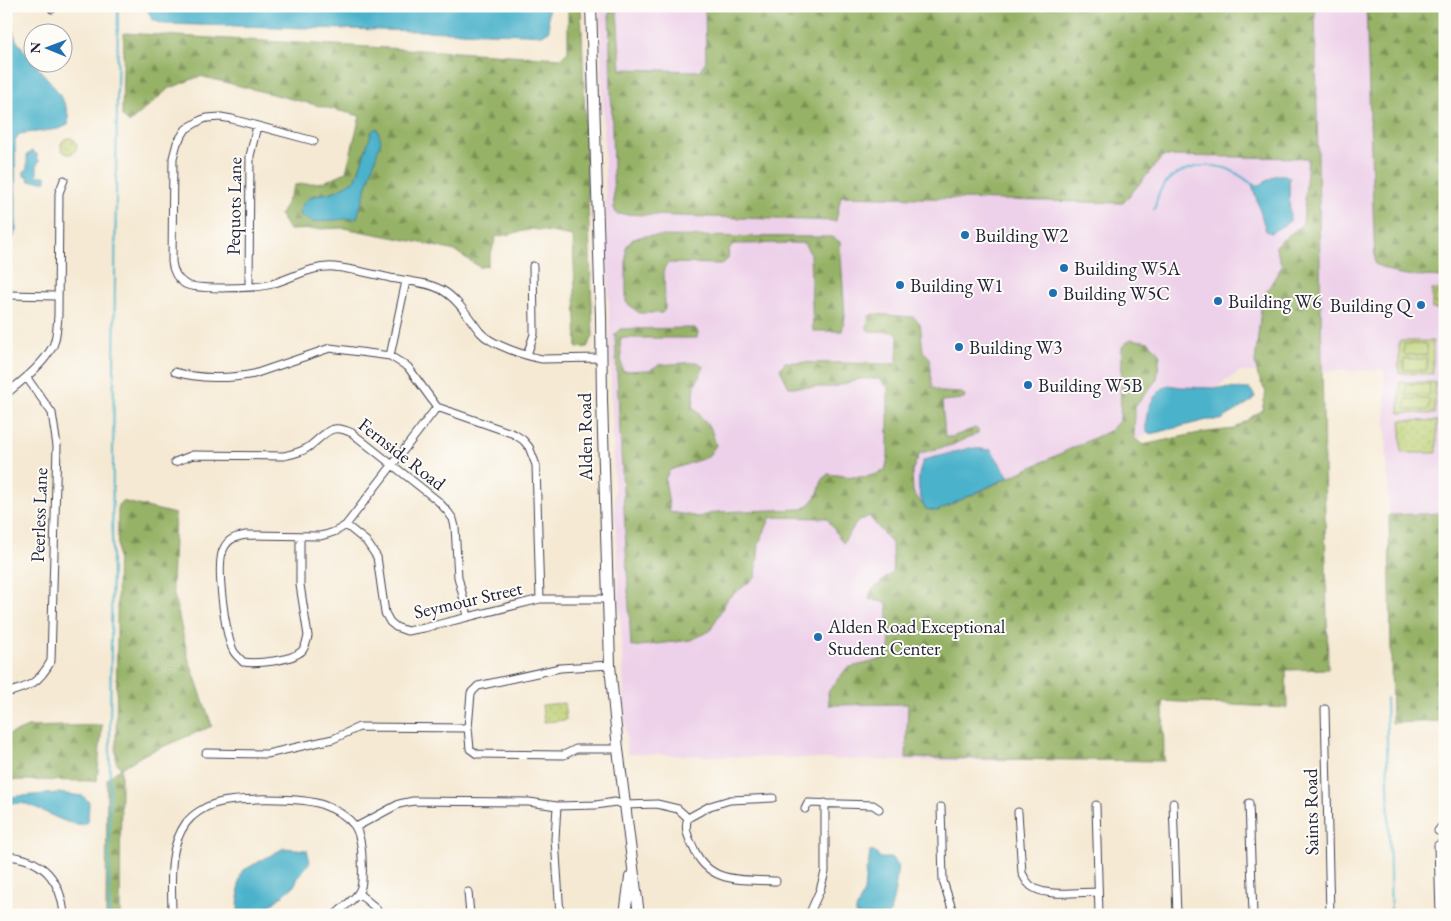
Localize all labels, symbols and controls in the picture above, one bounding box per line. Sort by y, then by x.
north arrow [22,22,72,72]
text: N [26,41,44,54]
street label: Pequots Lane [221,157,247,255]
place label: Building W2 [975,223,1068,248]
marker: Building W2 [959,229,971,241]
place label: Building W5A [1074,256,1181,281]
marker: Building W5A [1058,262,1070,274]
place label: Building W1 [910,273,1003,298]
marker: Building W1 [894,279,906,291]
place label: Building W5C [1063,281,1170,306]
marker: Building W5C [1047,287,1059,299]
place label: Building W6 [1228,289,1321,314]
place label: Building Q [1330,293,1413,318]
marker: Building W6 [1212,295,1224,307]
marker: Building Q [1415,299,1427,311]
place label: Building W3 [969,335,1062,360]
marker: Building W3 [953,341,965,353]
place label: Building W5B [1038,373,1142,398]
marker: Building W5B [1022,379,1034,391]
street label: Alden Road [572,392,598,482]
street label: Fernside Road [353,412,451,496]
street label: Peerless Lane [25,467,53,563]
street label: Seymour Street [411,575,525,625]
place label: Alden Road Exceptional Student Center [827,614,1006,661]
marker: Alden Road Exceptional Student Center [812,631,824,643]
street label: Saints Road [1298,768,1324,856]

